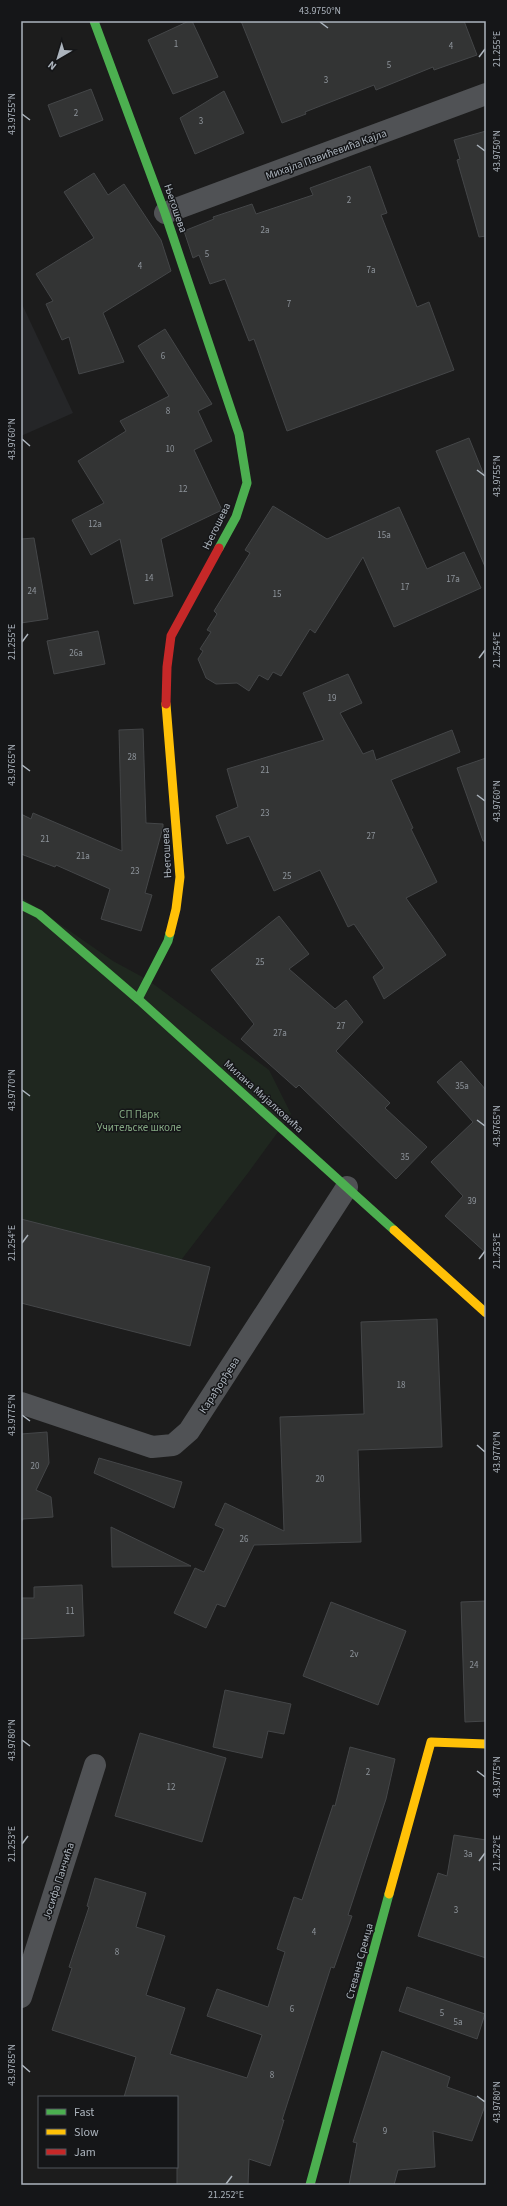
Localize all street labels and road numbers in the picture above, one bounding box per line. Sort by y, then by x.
street label: Михајла Павићевића Кајла [263,126,389,183]
street label: Његошева [160,182,191,234]
street label: Његошева [199,500,234,552]
street label: Његошева [158,827,175,879]
street label: Милана Мијалковића [221,1057,307,1136]
street label: Карађорђева [196,1354,243,1416]
street label: Јосифа Панчића [39,1841,78,1922]
street label: Стевана Сремца [342,1922,377,2001]

